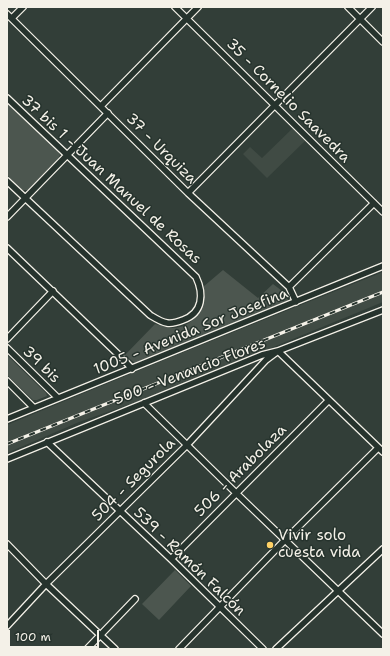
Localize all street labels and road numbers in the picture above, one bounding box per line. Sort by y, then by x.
street label: 35 - Cornelio Saavedra [222,35,354,167]
street label: 37 bis 1 - Juan Manuel de Rosas [17,92,205,268]
street label: 37 - Urquiza [122,110,200,188]
street label: 1005 - Avenida Sor Josefina [91,285,291,379]
street label: 500 - Venancio Flores [112,335,268,409]
street label: 39 bis [18,343,64,387]
street label: 506 - Arabolaza [191,421,291,521]
street label: 504 - Segurola [89,435,179,525]
street label: 539 - Ramón Falcón [129,504,249,620]

